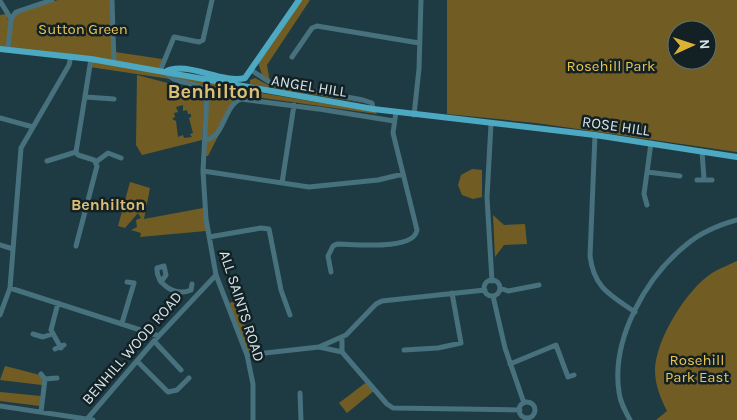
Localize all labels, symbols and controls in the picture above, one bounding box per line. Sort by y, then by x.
park label: Sutton Green [38,20,128,38]
north arrow [667,20,717,70]
text: N [696,39,713,50]
park label: Rosehill Park [567,57,655,75]
street label: ANGEL HILL [270,71,348,101]
district label: Benhilton [168,80,260,103]
street label: ROSE HILL [581,112,651,140]
district label: Benhilton [71,195,145,214]
street label: ALL SAINTS ROAD [216,248,268,364]
street label: BENHILL WOOD ROAD [78,288,186,408]
park label: Rosehill Park East [665,351,729,386]

